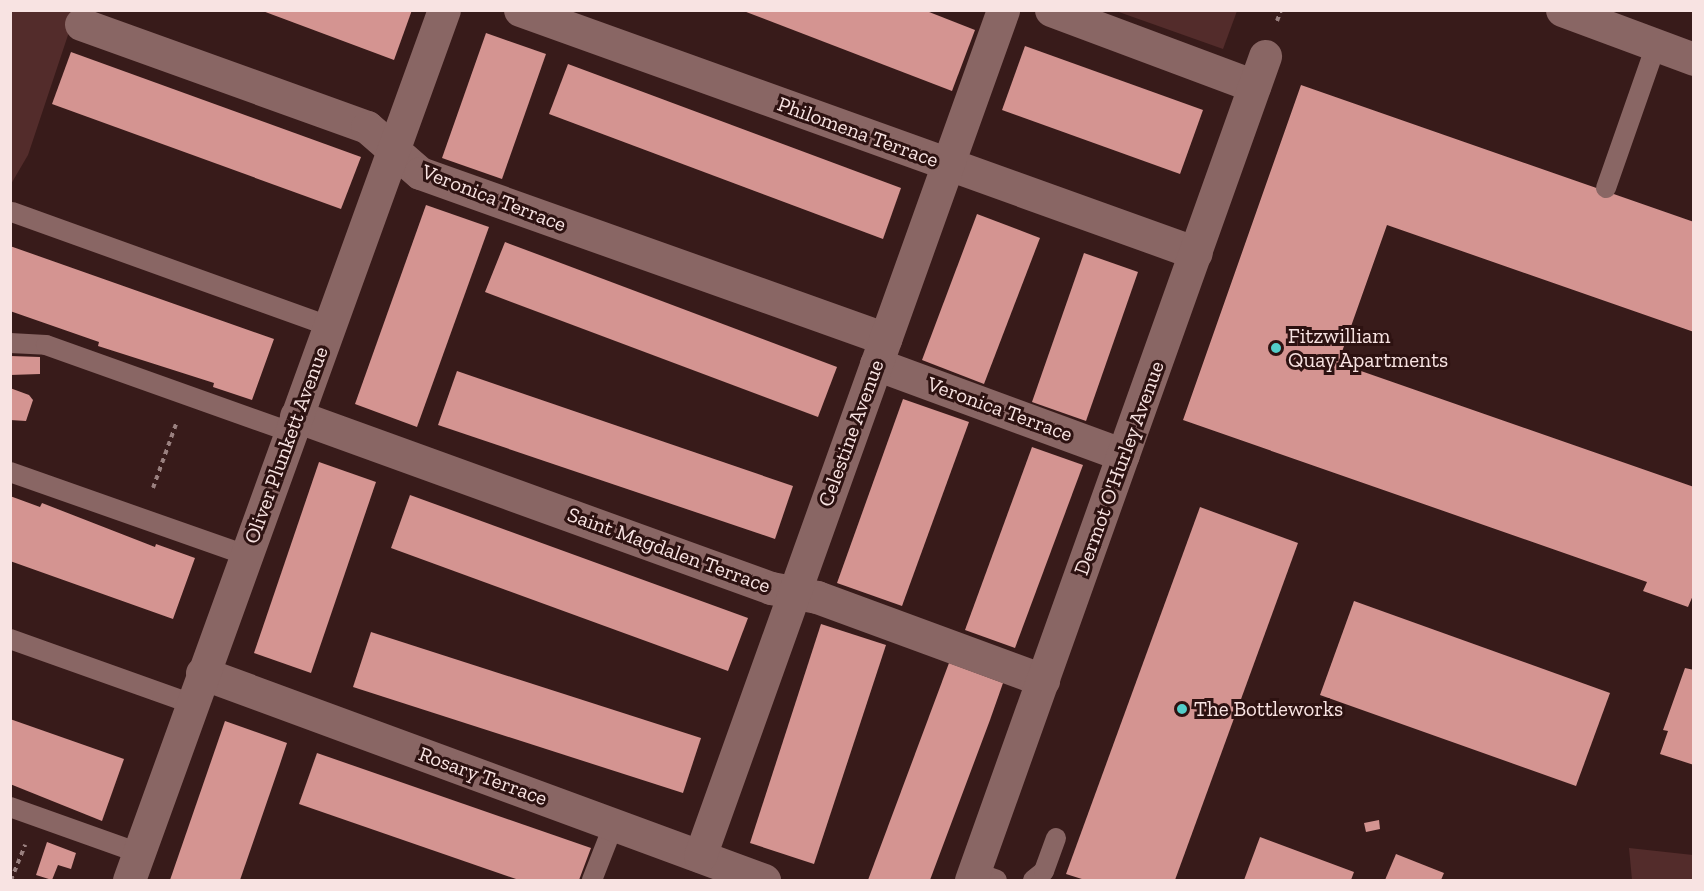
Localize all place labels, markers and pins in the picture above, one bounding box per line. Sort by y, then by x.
place label: Fitzwilliam Quay Apartments [1288,323,1449,373]
marker: Fitzwilliam Quay Apartments [1269,341,1283,355]
place label: The Bottleworks [1194,696,1343,722]
marker: The Bottleworks [1175,702,1189,716]

